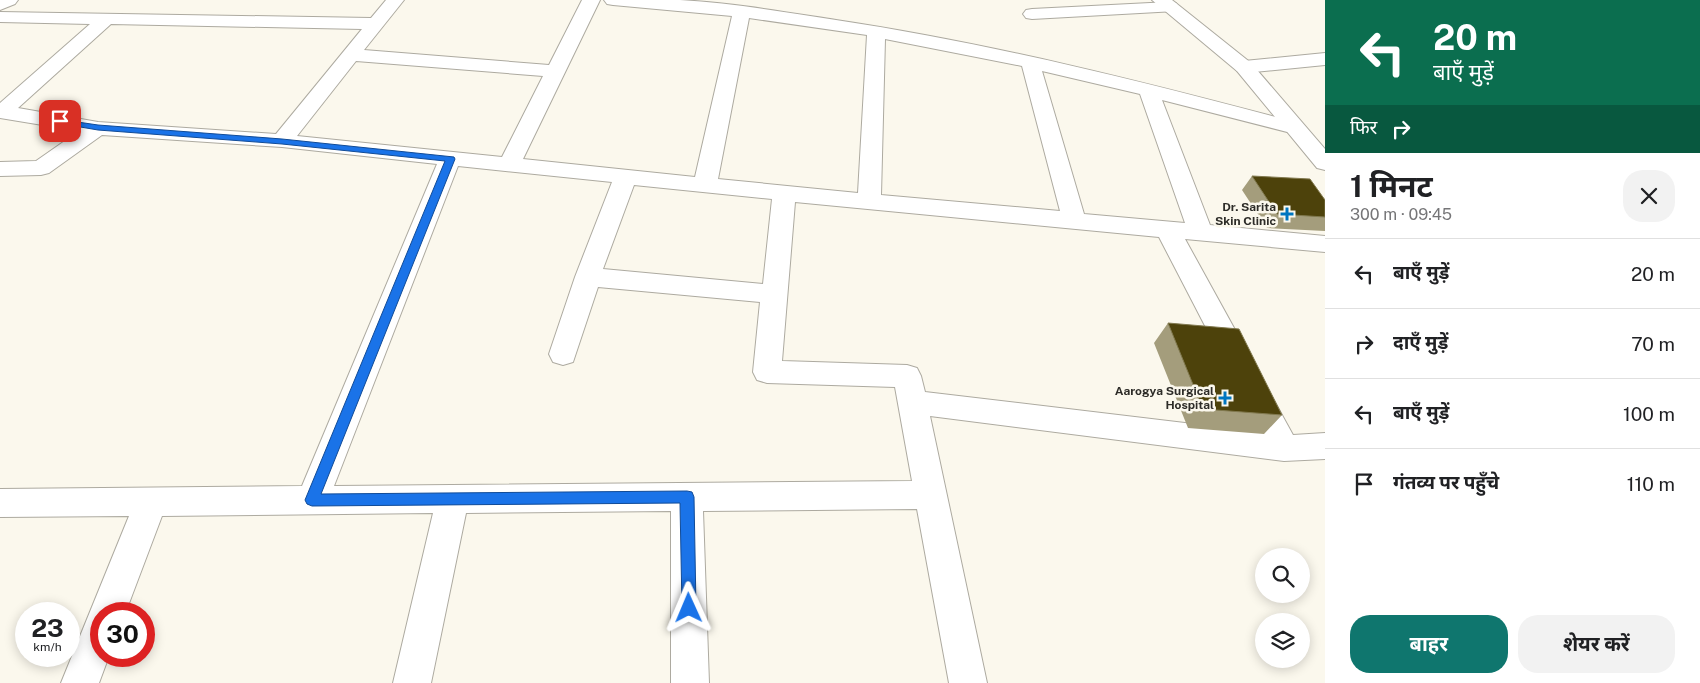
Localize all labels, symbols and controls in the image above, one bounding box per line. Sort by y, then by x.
text: 20 m [1433,17,1517,58]
icon: left [1350,20,1415,85]
text: बाएँ मुड़ें [1433,59,1494,85]
pin [39,100,81,142]
icon: arrive [46,107,74,135]
icon: right [1387,115,1415,143]
text: फिर [1350,116,1377,138]
text: 1 मिनट [1350,168,1433,204]
button: close [1623,170,1675,222]
place label: Dr. Sarita Skin Clinic [1215,200,1276,228]
text: 300 m · 09:45 [1350,205,1452,224]
marker: Dr. Sarita Skin Clinic [1280,207,1294,221]
icon: left [1350,260,1378,288]
text: बाएँ मुड़ें [1393,261,1449,283]
text: 20 m [1631,263,1675,285]
icon: right [1350,330,1378,358]
text: दाएँ मुड़ें [1393,331,1448,353]
text: 70 m [1631,333,1675,355]
place label: Aarogya Surgical Hospital [1115,384,1214,412]
marker: Aarogya Surgical Hospital [1218,391,1232,405]
icon: left [1350,400,1378,428]
text: बाएँ मुड़ें [1393,401,1449,423]
text: 100 m [1623,403,1675,425]
icon: arrive [1350,470,1378,498]
text: गंतव्य पर पहुँचे [1393,471,1499,493]
text: 110 m [1627,473,1675,495]
map controls [1255,548,1310,668]
button: search [1255,548,1310,603]
position arrow [662,581,714,633]
speed limit sign: 30 [90,602,155,667]
text: 23 [31,613,64,643]
button: layers [1255,613,1310,668]
button: बाहर [1350,615,1508,673]
button: शेयर करें [1518,615,1675,673]
text: km/h [33,640,62,654]

